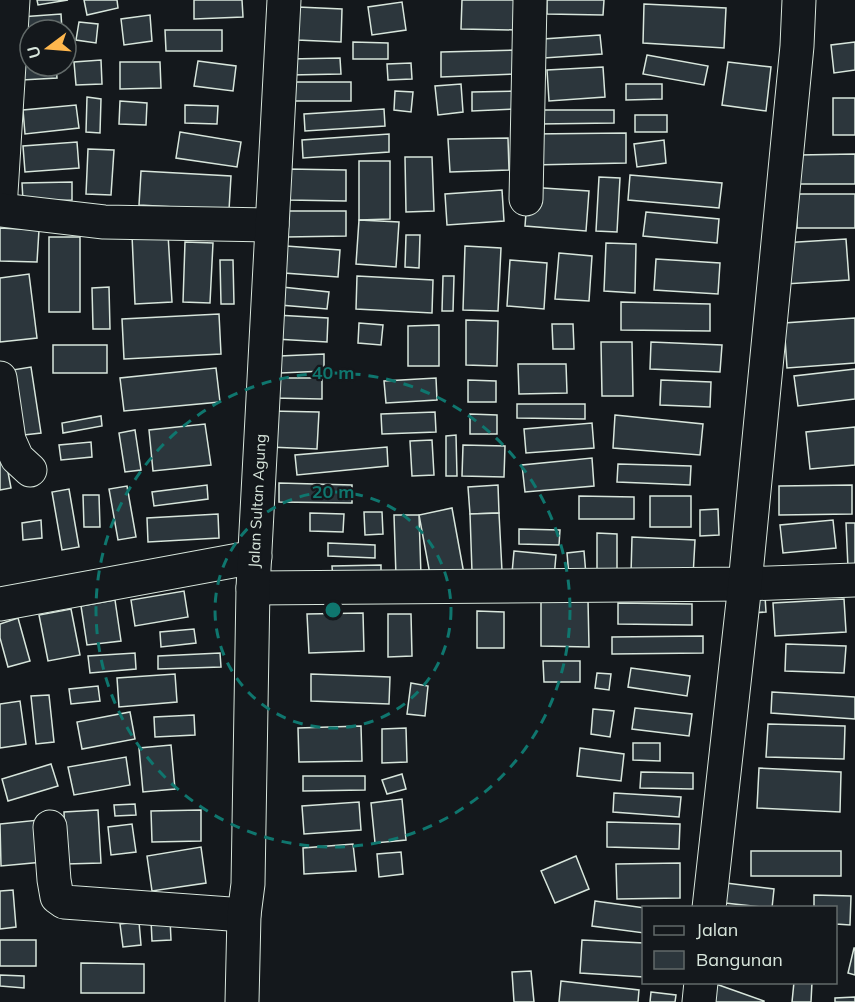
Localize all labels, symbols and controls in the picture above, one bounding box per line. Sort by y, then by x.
north arrow [18,18,78,78]
text: U [22,44,45,61]
text: 40 m [312,361,354,384]
street label: Jalan Sultan Agung [244,433,270,569]
text: 20 m [312,480,354,503]
centre of rings [323,600,343,620]
legend [642,906,837,984]
text: Jalan [696,918,738,941]
text: Bangunan [696,948,783,971]

